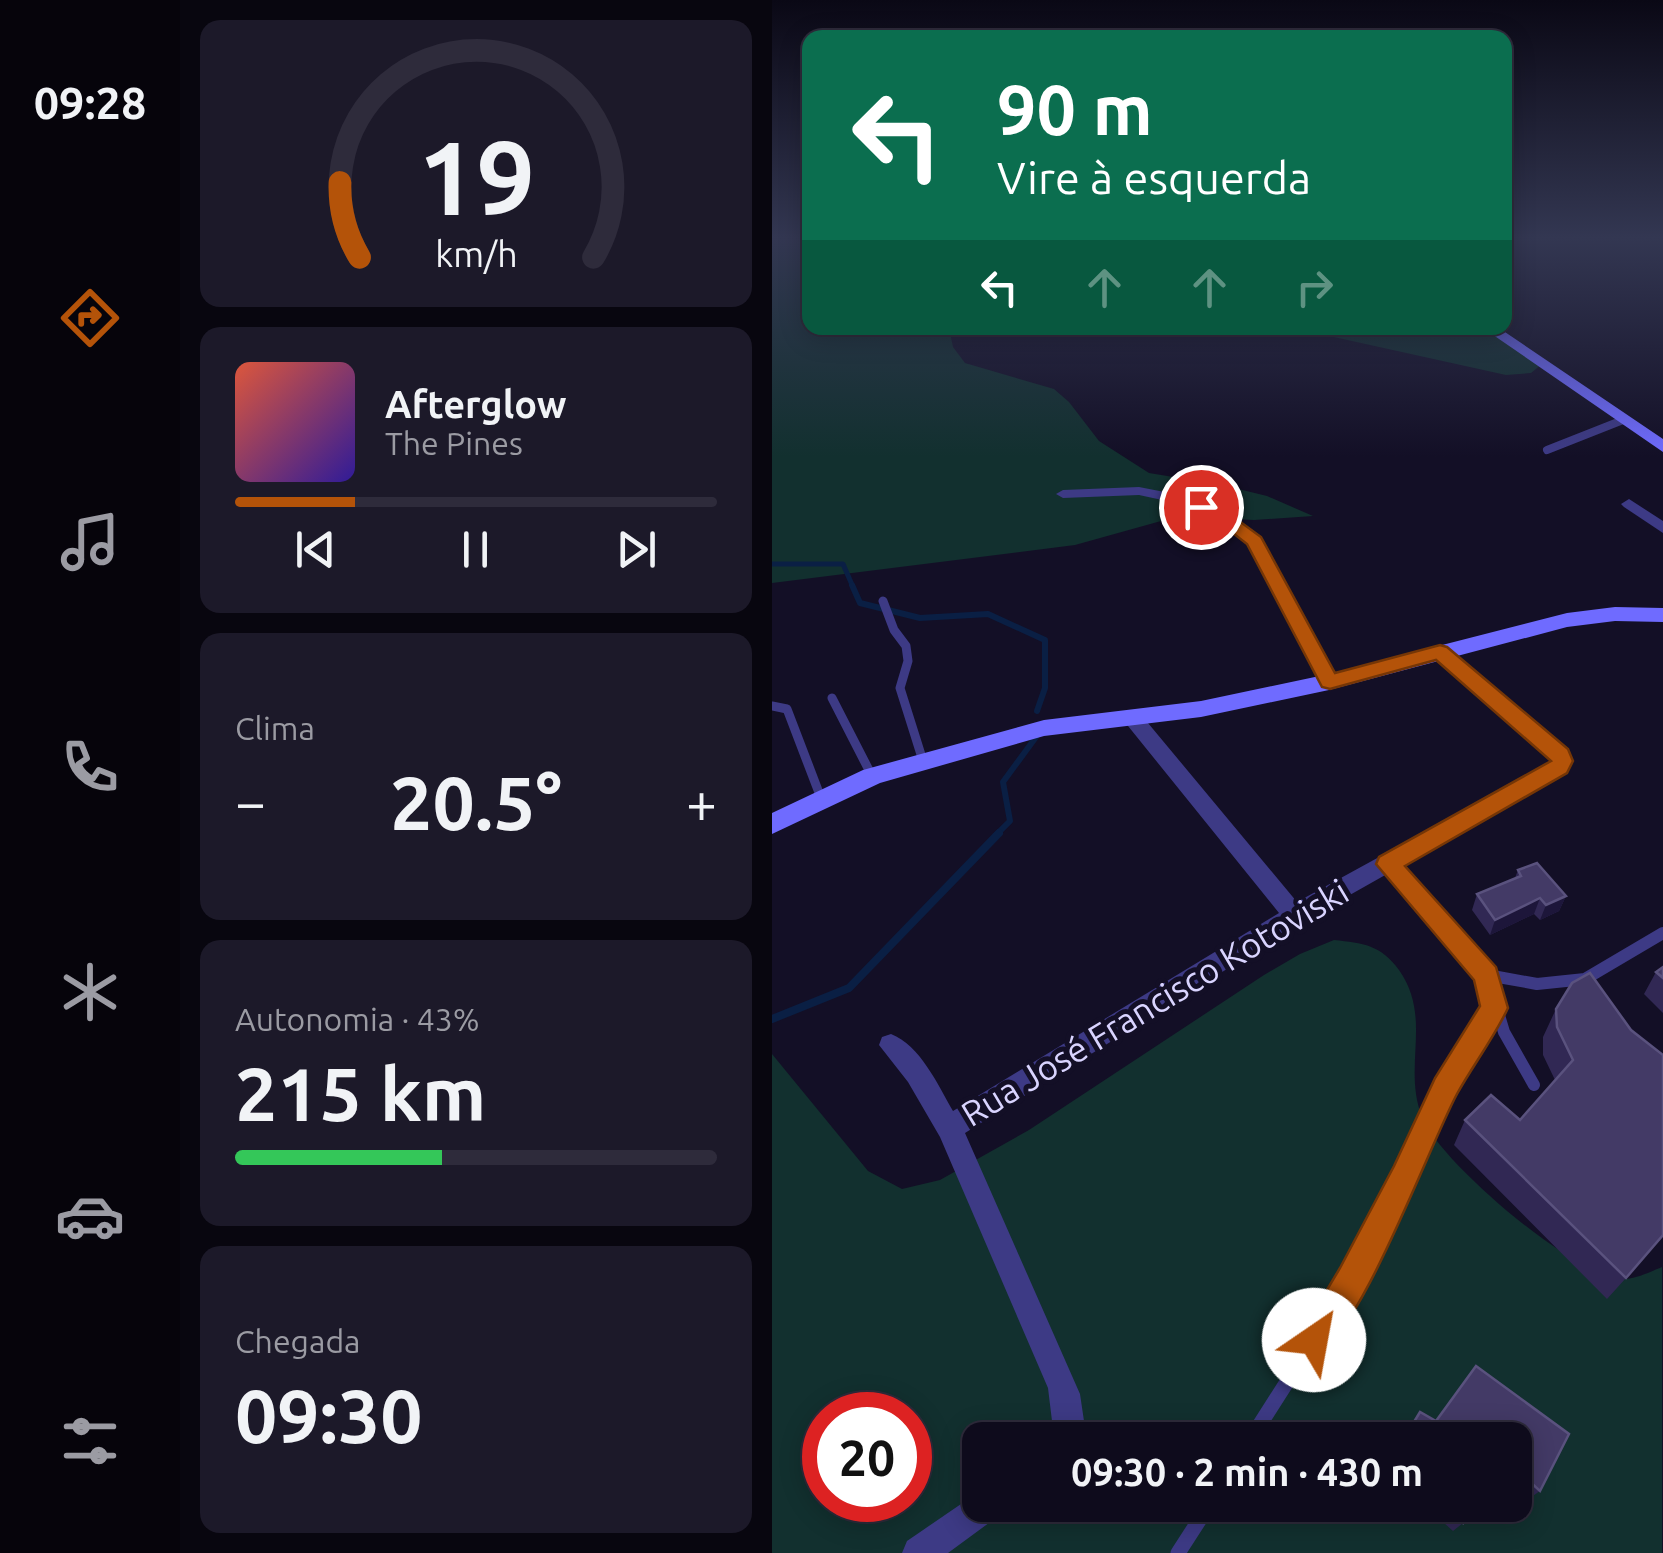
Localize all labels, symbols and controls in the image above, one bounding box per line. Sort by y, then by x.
icon: left [832,70,962,200]
text: 90 m [997,70,1153,148]
text: 09:28 [34,77,146,128]
text: 19 [417,118,535,235]
text: Vire à esquerda [997,152,1311,203]
text: km/h [435,234,517,274]
icon: left [972,260,1027,315]
icon: ahead [1077,260,1132,315]
icon: ahead [1182,260,1237,315]
icon: right [1287,260,1342,315]
icon: directions [55,283,125,353]
text: Afterglow [385,383,567,425]
text: The Pines [385,425,523,461]
pin [1159,465,1244,550]
icon: arrive [1174,480,1229,535]
icon: music [55,507,125,577]
icon: previous [288,522,343,577]
icon: pause [448,522,503,577]
icon: next [609,522,664,577]
text: Clima [235,710,315,746]
icon: phone [55,732,125,802]
text: 20.5° [390,760,562,844]
text: − [235,771,266,832]
text: + [686,771,717,832]
street label: Rua José Francisco Kotoviski [954,871,1355,1134]
icon: climate [55,957,125,1027]
text: Autonomia · 43% [235,1001,480,1037]
text: 215 km [235,1051,486,1135]
icon: car [55,1181,125,1251]
position arrow [1262,1288,1366,1392]
text: Chegada [235,1323,361,1359]
text: 09:30 [235,1373,423,1457]
speed limit sign: 20 [802,1392,932,1522]
icon: filters [55,1406,125,1476]
text: 09:30 · 2 min · 430 m [1071,1451,1423,1493]

